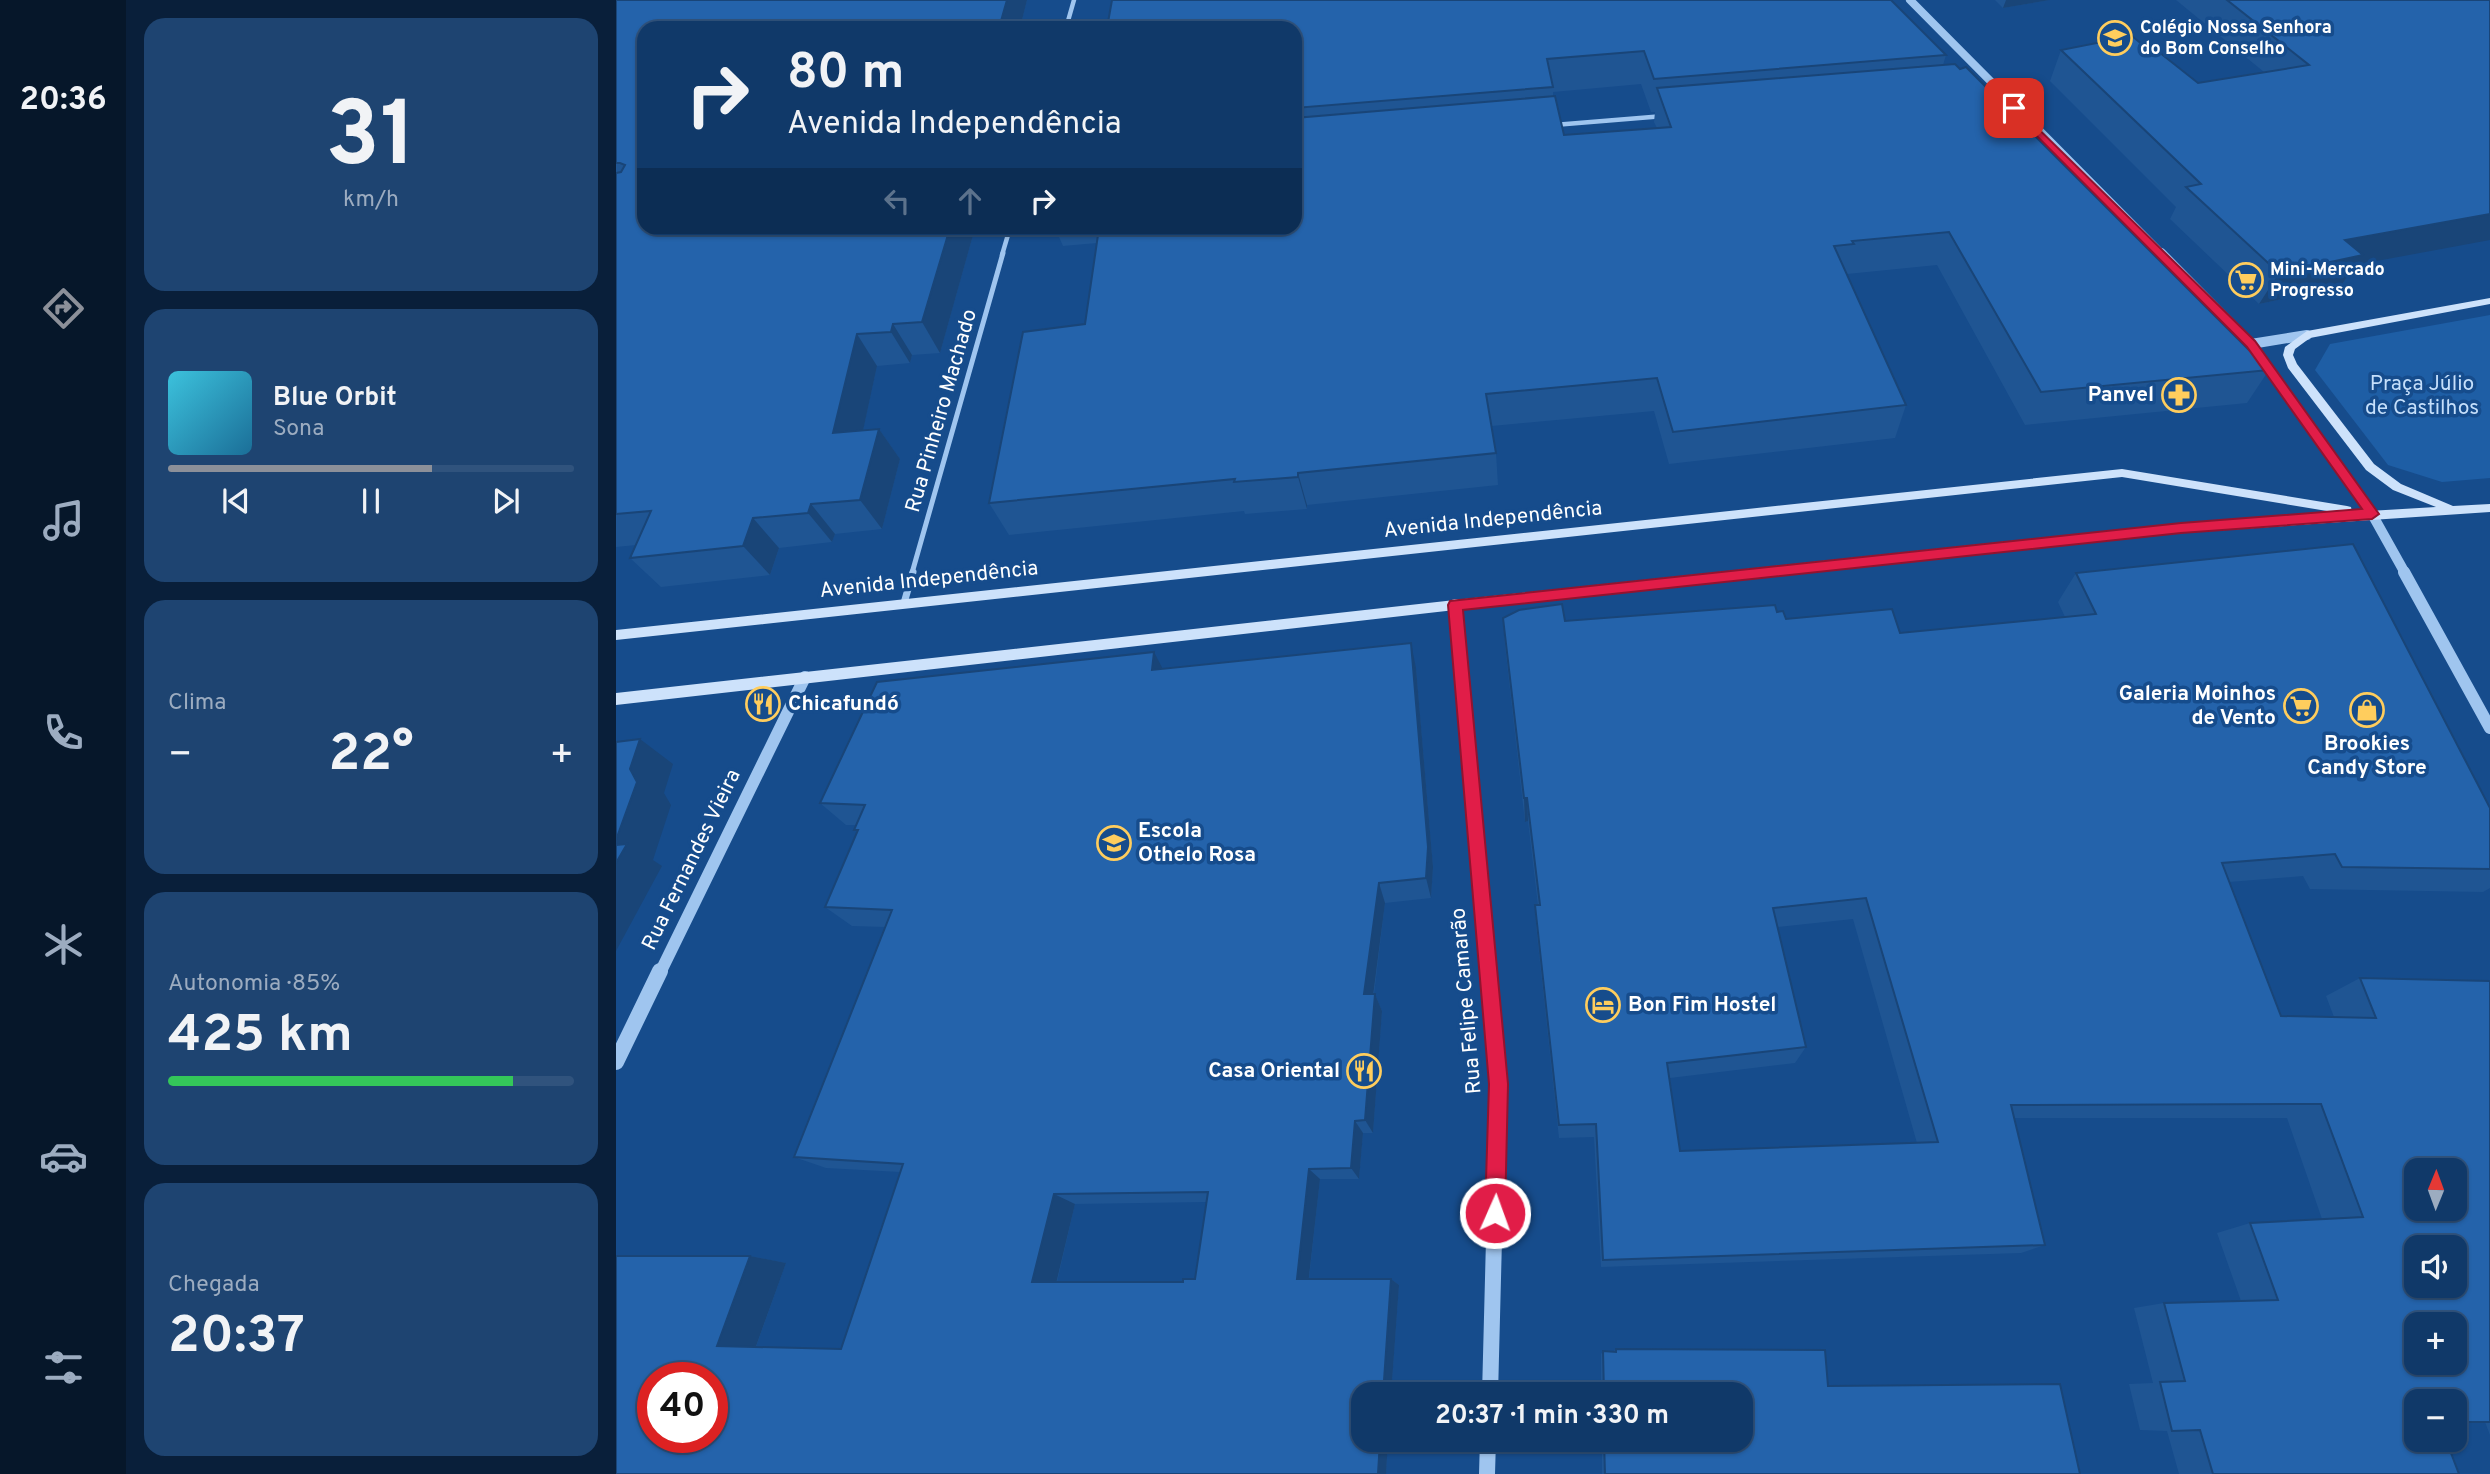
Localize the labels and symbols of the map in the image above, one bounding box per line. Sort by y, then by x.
place label: Colégio Nossa Senhora do Bom Conselho [2140,17,2332,61]
school or university icon: Colégio Nossa Senhora do Bom Conselho [2096,19,2134,57]
pin [1984,78,2044,138]
place label: Mini-Mercado Progresso [2270,259,2385,303]
supermarket icon: Mini-Mercado Progresso [2227,261,2265,299]
street label: Rua Pinheiro Machado [900,306,984,516]
park label: Praça Júlio de Castilhos [2365,371,2479,422]
pharmacy icon: Panvel [2160,376,2198,414]
place label: Panvel [2088,382,2154,409]
street label: Avenida Independência [1382,495,1604,545]
street label: Avenida Independência [818,555,1040,605]
place label: Galeria Moinhos de Vento [2119,681,2276,732]
restaurant icon: Chicafundó [744,685,782,723]
supermarket icon: Galeria Moinhos de Vento [2282,687,2320,725]
place label: Chicafundó [788,691,899,718]
shop icon: Brookies Candy Store [2348,691,2386,729]
place label: Brookies Candy Store [2307,731,2427,782]
street label: Rua Fernandes Vieira [636,765,748,955]
place label: Escola Othelo Rosa [1138,818,1256,869]
school or university icon: Escola Othelo Rosa [1095,824,1133,862]
street label: Rua Felipe Camarão [1445,907,1489,1095]
hotel icon: Bon Fim Hostel [1584,986,1622,1024]
place label: Bon Fim Hostel [1628,992,1776,1019]
restaurant icon: Casa Oriental [1345,1052,1383,1090]
place label: Casa Oriental [1208,1058,1340,1085]
north arrow [2404,1158,2468,1222]
position arrow [1458,1176,1532,1250]
speed limit sign: 40 [637,1362,728,1453]

